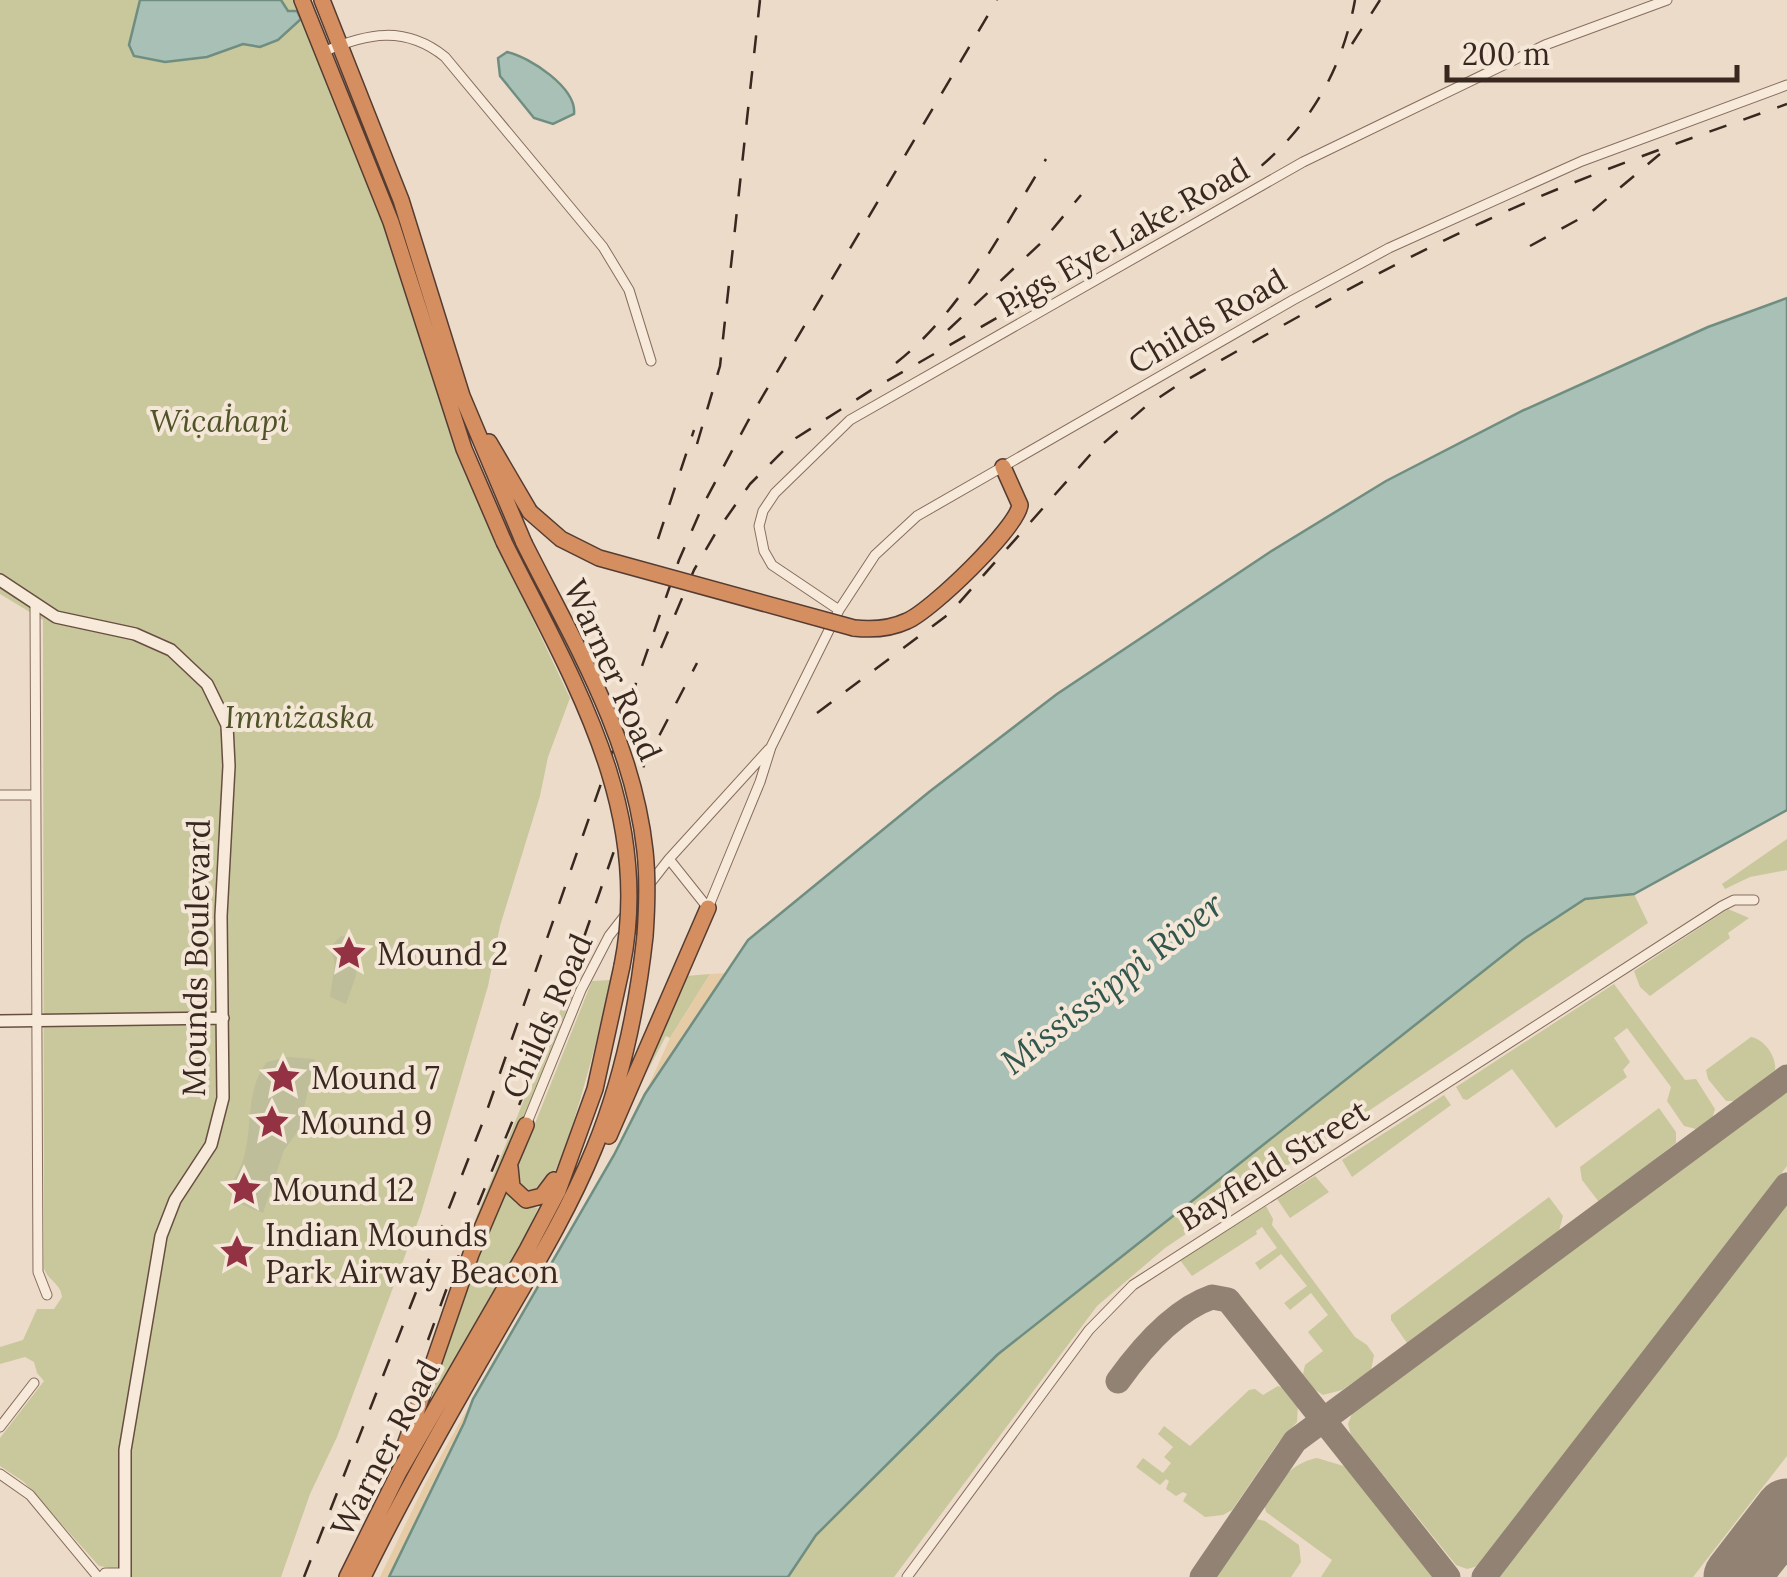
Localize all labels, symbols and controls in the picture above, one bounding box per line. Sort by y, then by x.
scale bar [1447,20,1737,82]
text: 200 m [1462,35,1550,73]
street label: Pigs Eye Lake Road [990,148,1256,326]
street label: Childs Road [1121,259,1293,383]
park label: Wic̣aḣapi [149,400,289,441]
street label: Warner Road [555,573,671,767]
park label: Imniżaska [225,696,374,737]
street label: Mounds Boulevard [173,819,219,1097]
water label: Mississippi River [992,882,1233,1084]
street label: Childs Road [493,927,601,1105]
place label: Mound 2 [377,933,508,974]
place icon: Mound 2 [330,934,368,972]
place label: Mound 7 [311,1057,440,1098]
place icon: Mound 7 [264,1058,302,1096]
street label: Bayfield Street [1170,1090,1377,1240]
place label: Mound 9 [300,1102,432,1143]
place icon: Mound 9 [253,1103,291,1141]
place label: Mound 12 [272,1169,415,1210]
place icon: Mound 12 [225,1170,263,1208]
place label: Indian Mounds Park Airway Beacon [265,1214,559,1292]
place icon: Indian Mounds Park Airway Beacon [218,1233,256,1271]
street label: Warner Road [321,1353,449,1543]

